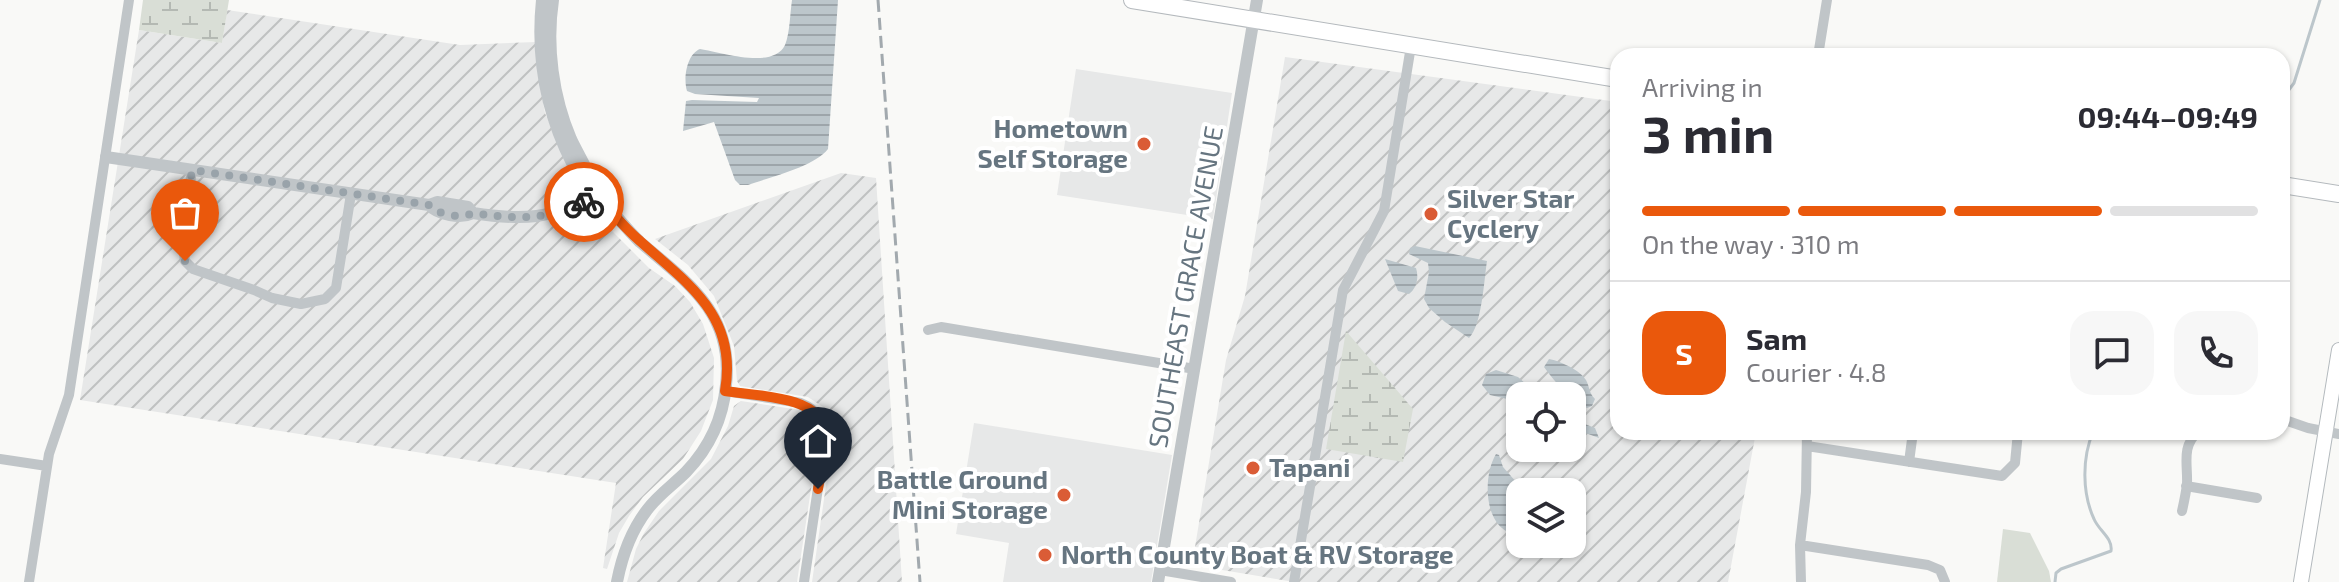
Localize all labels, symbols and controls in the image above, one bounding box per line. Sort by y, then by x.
text: Arriving in [1642,71,1763,102]
text: 09:44–09:49 [2077,98,2258,134]
text: 3 min [1642,101,1774,163]
place label: Hometown Self Storage [978,112,1128,173]
street label: SOUTHEAST GRACE AVENUE [1141,123,1228,450]
marker: Hometown Self Storage [1135,135,1153,153]
courier [544,162,624,242]
pin [151,179,219,261]
icon: bike [562,180,606,224]
place label: Silver Star Cyclery [1447,182,1574,244]
icon: bag [163,191,207,235]
marker: Silver Star Cyclery [1422,205,1440,223]
text: On the way · 310 m [1642,228,1860,259]
button: chat [2070,311,2154,395]
button: phone [2174,311,2258,395]
text: Sam [1746,320,1807,356]
text: S [1675,335,1693,371]
text: Courier · 4.8 [1746,356,1887,387]
map controls [1506,382,1586,558]
button: locate [1506,382,1586,462]
pin [784,407,852,489]
icon: home [796,419,840,463]
place label: Tapani [1269,451,1350,482]
marker: Tapani [1244,459,1262,477]
place label: Battle Ground Mini Storage [877,463,1048,524]
button: layers [1506,478,1586,558]
marker: Battle Ground Mini Storage [1055,486,1073,504]
place label: North County Boat & RV Storage [1061,538,1454,570]
marker: North County Boat & RV Storage [1036,546,1054,564]

